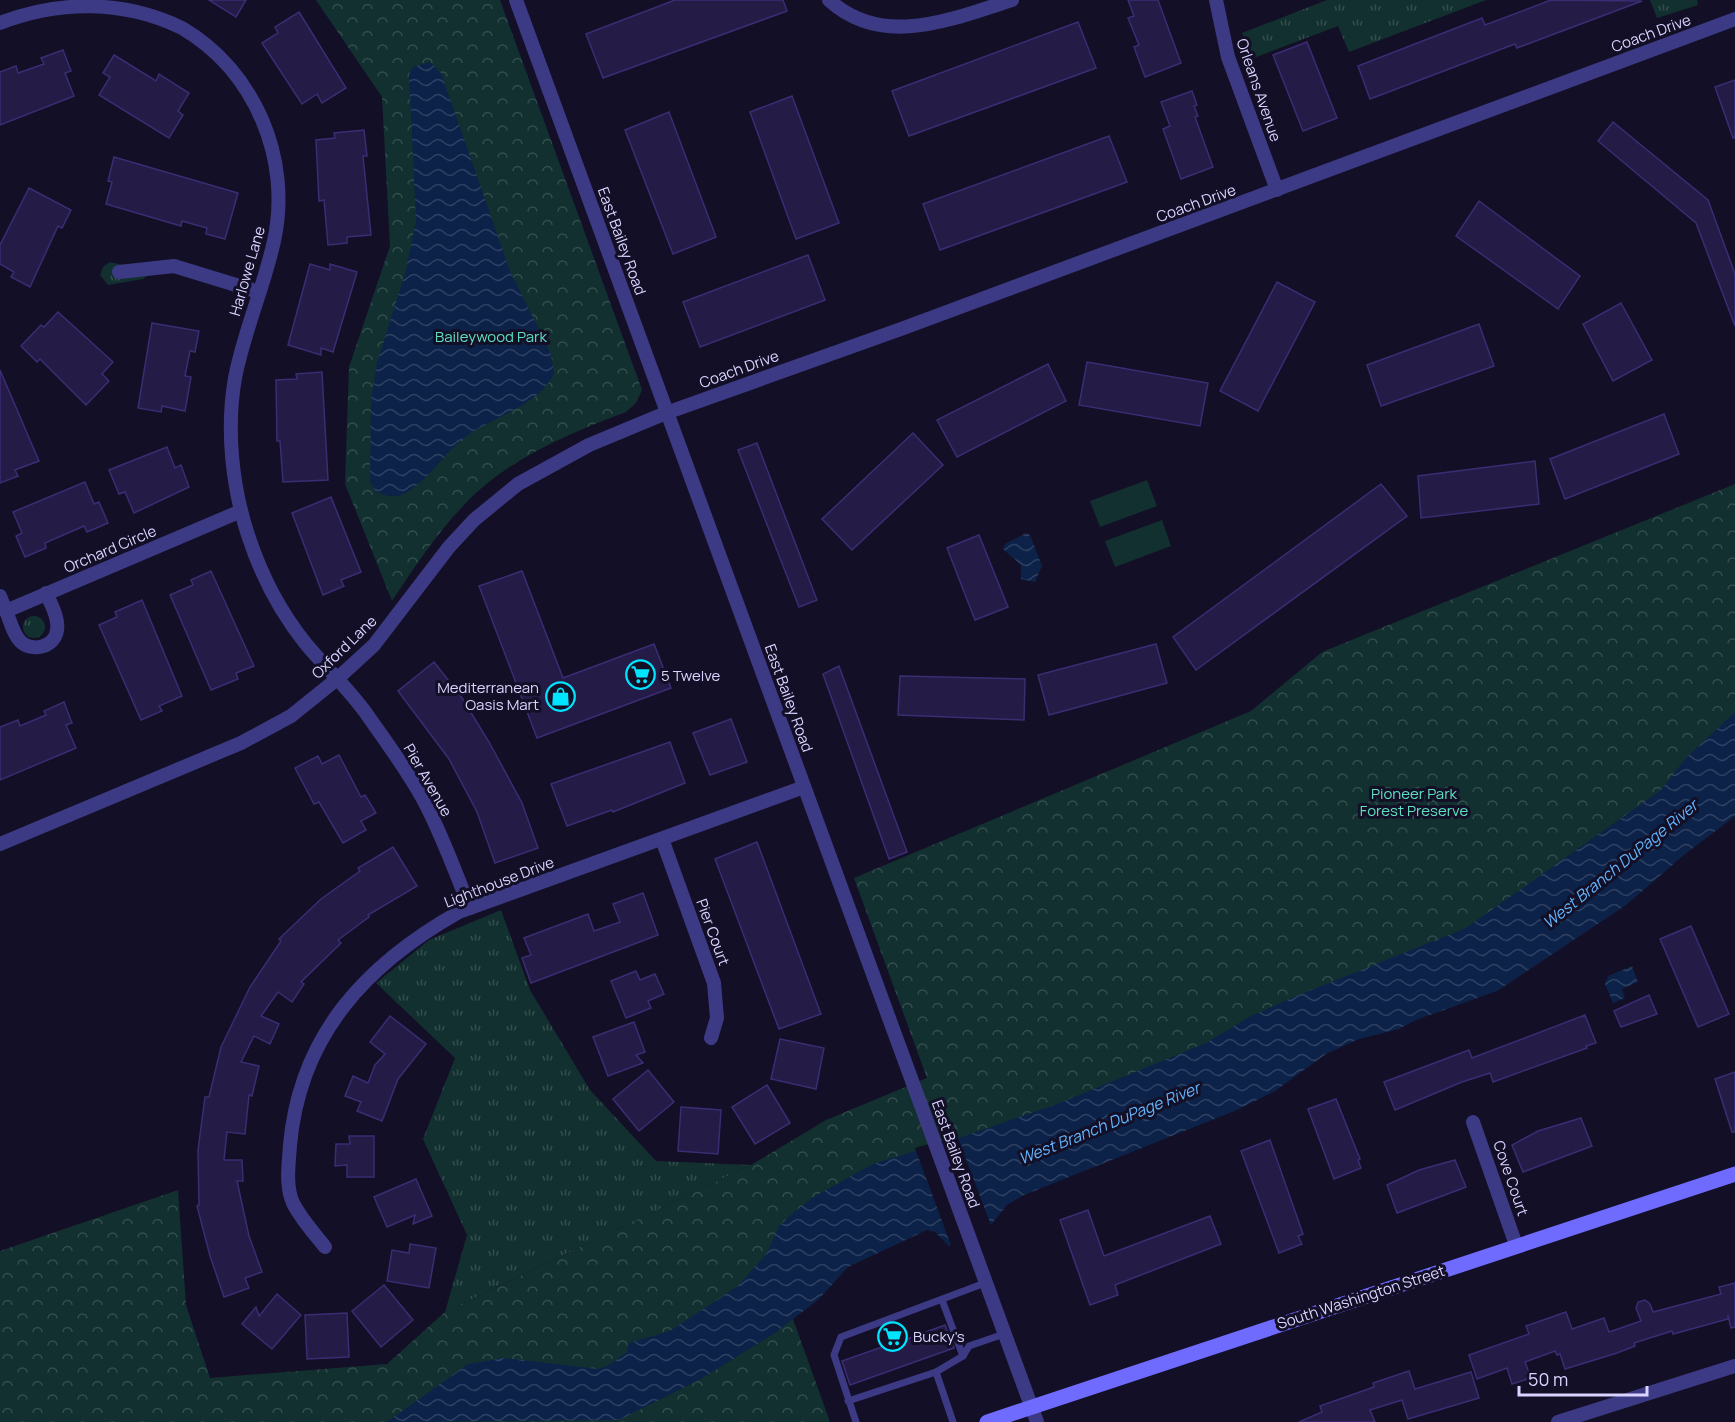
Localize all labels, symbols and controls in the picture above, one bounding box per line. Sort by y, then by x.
street label: Coach Drive [1608,9,1694,57]
street label: Orleans Avenue [1232,36,1287,145]
street label: Coach Drive [1153,179,1239,227]
street label: East Bailey Road [593,184,651,298]
street label: Harlowe Lane [224,223,270,318]
park label: Baileywood Park [435,326,547,347]
street label: Coach Drive [696,345,782,393]
street label: Orchard Circle [60,520,160,578]
street label: Oxford Lane [307,610,381,683]
street label: East Bailey Road [760,641,818,755]
supermarket icon: 5 Twelve [624,659,656,691]
place label: 5 Twelve [661,665,721,686]
place label: Mediterranean Oasis Mart [437,677,539,715]
shop icon: Mediterranean Oasis Mart [544,680,576,712]
street label: Pier Avenue [399,740,457,821]
park label: Pioneer Park Forest Preserve [1360,783,1468,821]
water label: West Branch DuPage River [1538,793,1704,934]
street label: Lighthouse Drive [441,851,557,913]
street label: Pier Court [691,896,735,968]
water label: West Branch DuPage River [1015,1076,1205,1169]
street label: East Bailey Road [927,1097,985,1211]
street label: Cove Court [1488,1138,1534,1218]
street label: South Washington Street [1274,1260,1448,1334]
supermarket icon: Bucky's [876,1320,908,1352]
place label: Bucky's [913,1326,965,1347]
scale bar [1519,1359,1646,1397]
text: 50 m [1528,1367,1568,1391]

